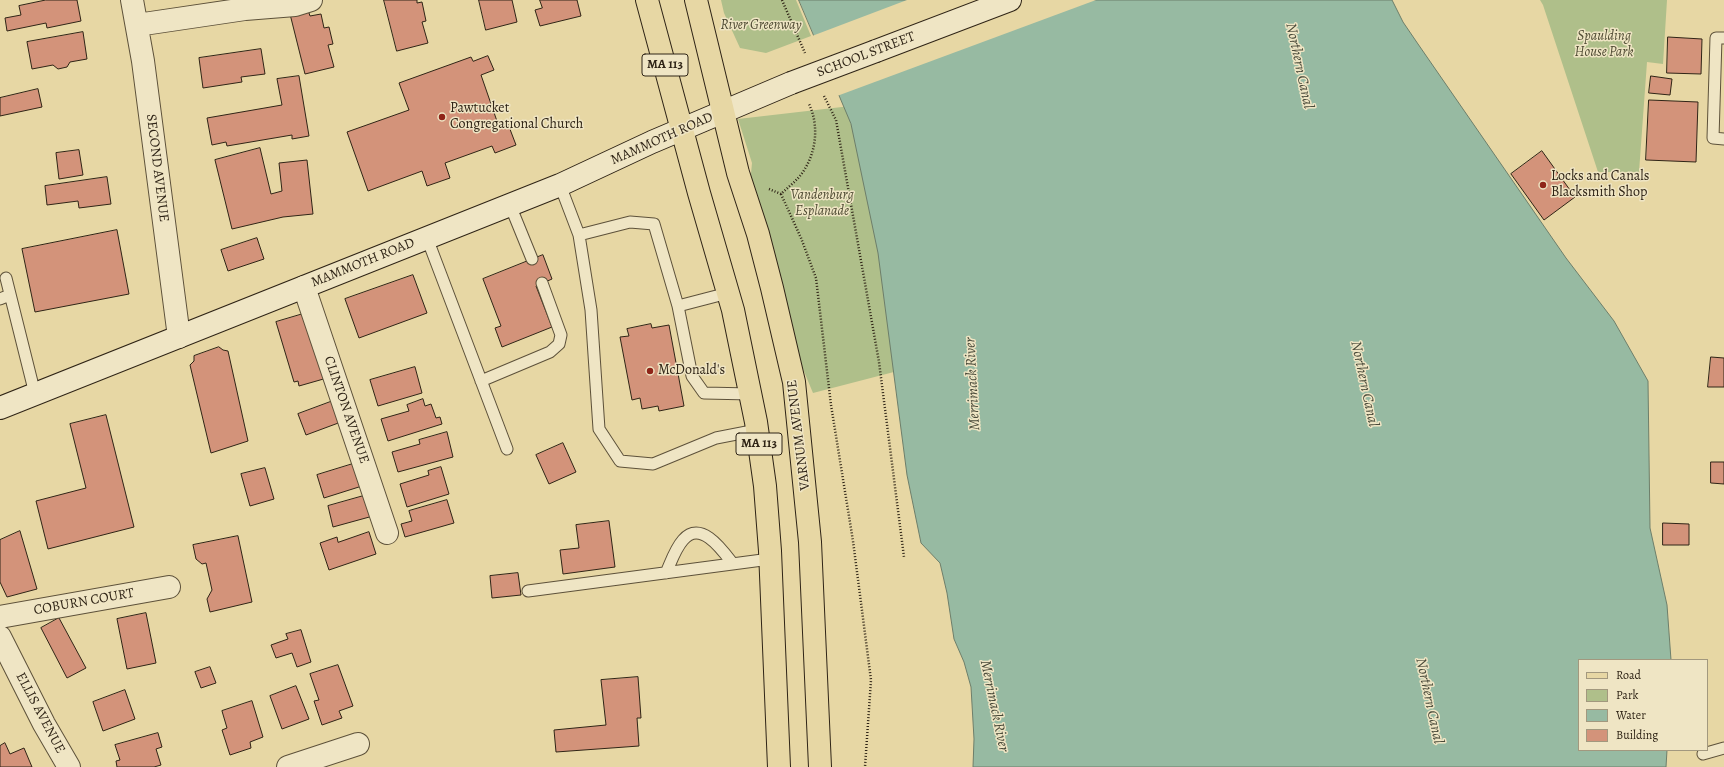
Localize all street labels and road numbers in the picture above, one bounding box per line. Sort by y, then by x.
street label: SCHOOL STREET [815,29,917,81]
road number: MA 113 [642,54,688,76]
street label: MAMMOTH ROAD [608,109,716,169]
street label: SECOND AVENUE [142,113,172,223]
street label: MAMMOTH ROAD [309,235,417,291]
street label: CLINTON AVENUE [320,354,372,466]
street label: VARNUM AVENUE [784,379,814,491]
road number: MA 113 [736,433,782,455]
street label: COBURN COURT [33,585,135,619]
street label: ELLIS AVENUE [12,670,68,756]

